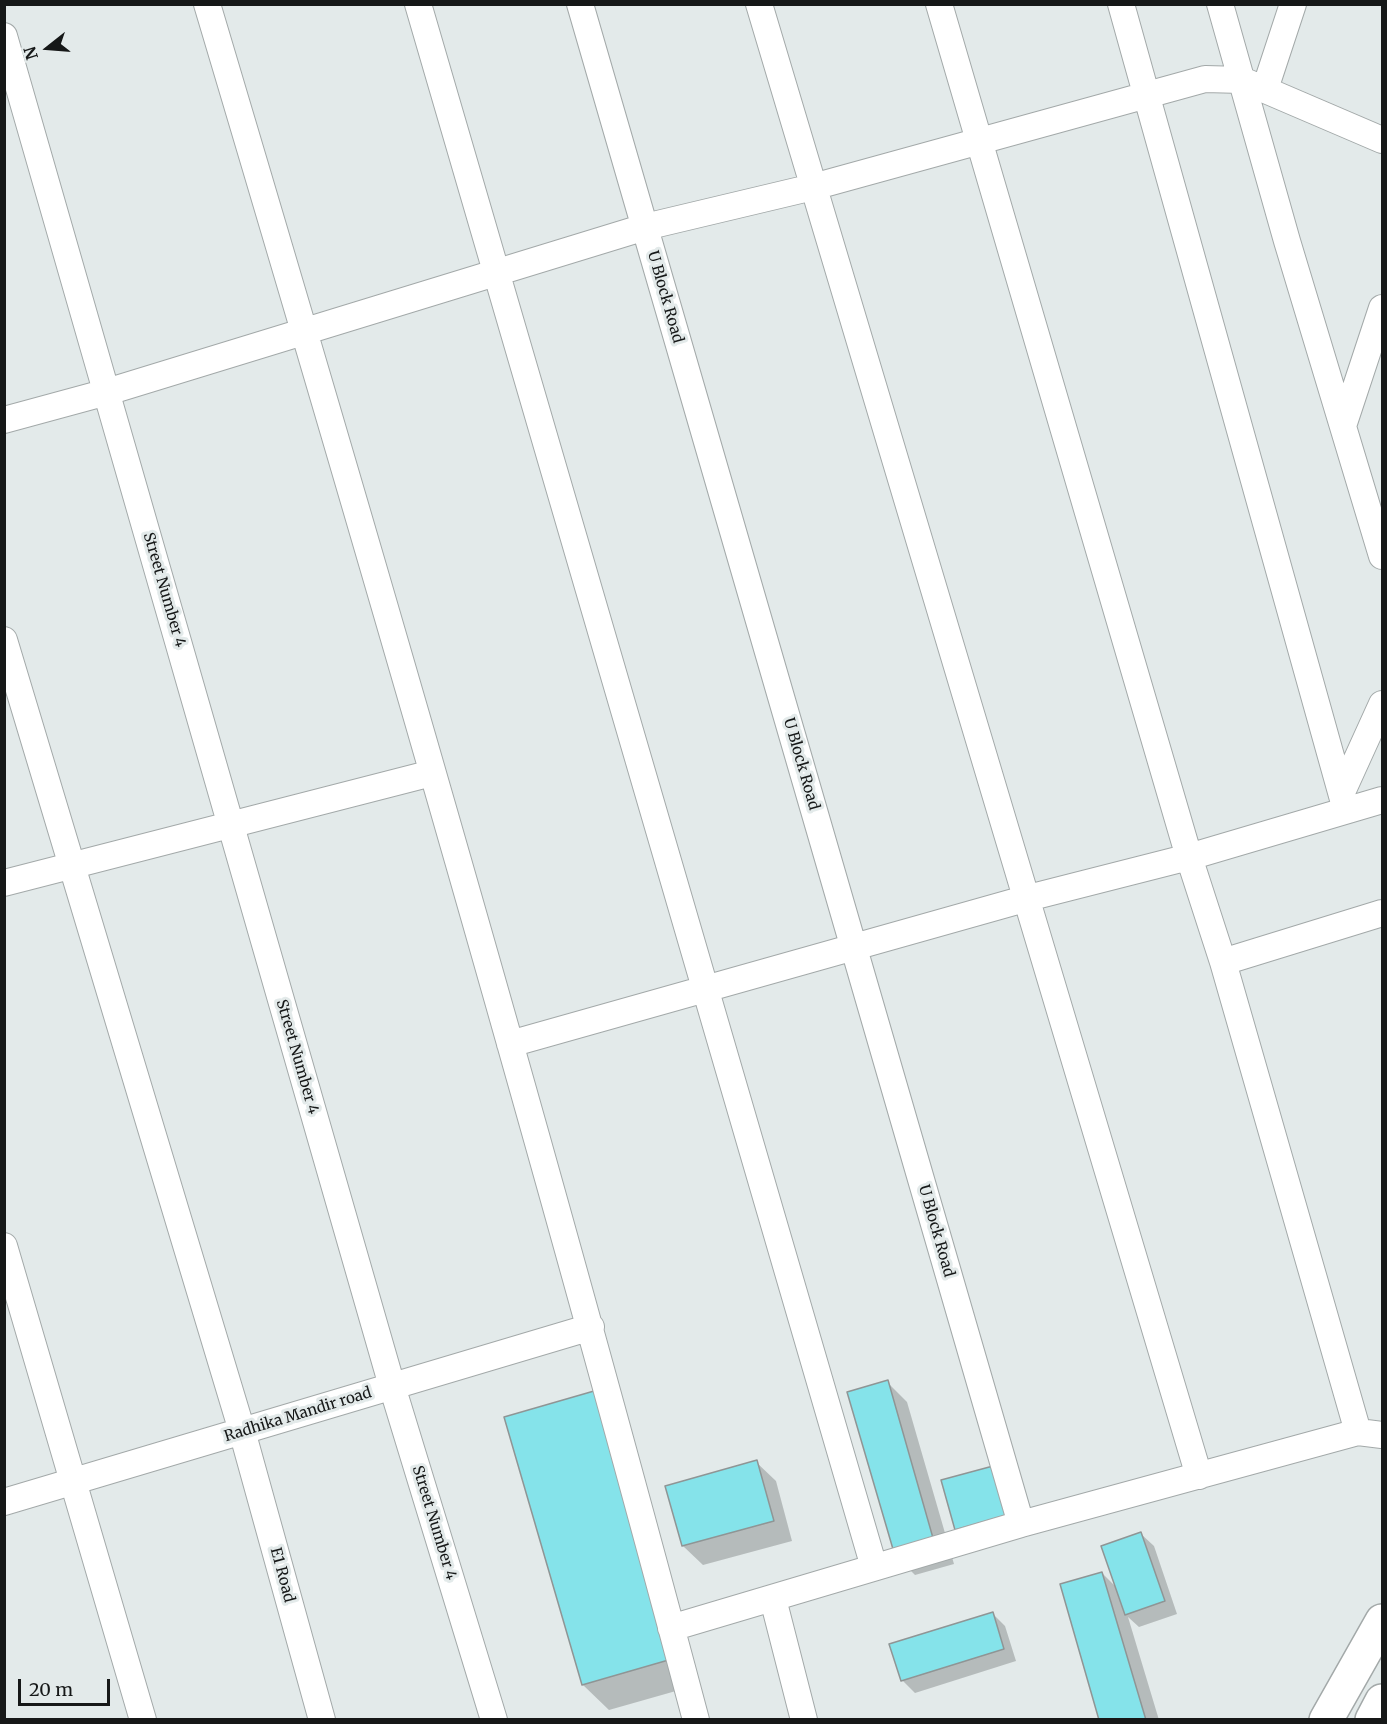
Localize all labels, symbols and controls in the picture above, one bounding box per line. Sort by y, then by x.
north arrow [18,18,78,78]
text: N [19,44,42,62]
street label: U Block Road [643,249,687,345]
street label: Street Number 4 [139,531,189,649]
street label: U Block Road [779,716,823,812]
street label: Street Number 4 [272,998,322,1116]
street label: U Block Road [914,1183,958,1279]
street label: Radhika Mandir road [222,1384,374,1446]
street label: Street Number 4 [408,1464,460,1582]
street label: E1 Road [266,1546,298,1604]
scale bar [21,1667,112,1705]
text: 20 m [29,1678,73,1701]

